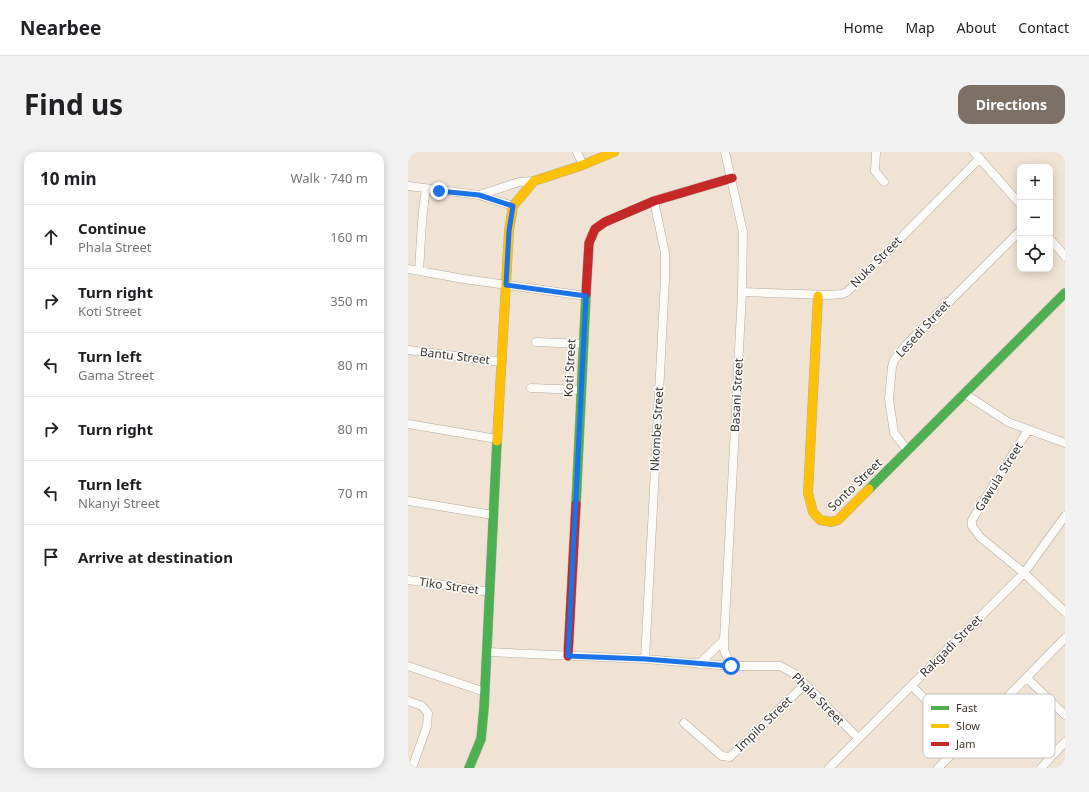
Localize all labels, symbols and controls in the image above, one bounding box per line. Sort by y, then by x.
text: Nearbee [20,15,101,41]
text: Home [844,18,883,37]
text: Map [905,18,935,37]
text: About [957,18,996,37]
text: Contact [1018,18,1069,37]
text: Find us [24,85,123,123]
button: Directions [958,85,1065,124]
map controls [1017,164,1053,272]
button: + [1017,164,1053,200]
text: 10 min [40,167,97,190]
text: Walk · 740 m [290,169,368,187]
route end [430,182,448,200]
button: − [1017,200,1053,236]
text: Continue [78,218,146,238]
icon: ahead [40,226,62,248]
text: 160 m [330,228,368,246]
street label: Nuka Street [846,232,906,291]
button: locate [1017,236,1053,272]
text: Phala Street [78,238,152,256]
text: Turn right [78,282,153,302]
icon: right [40,290,62,312]
text: 350 m [330,292,368,310]
street label: Lesedi Street [892,296,954,361]
text: Koti Street [78,302,142,320]
street label: Koti Street [559,338,580,398]
street label: Bantu Street [419,343,492,368]
text: Turn left [78,346,142,366]
icon: left [40,354,62,376]
text: 80 m [338,356,368,374]
street label: Basani Street [726,357,747,432]
text: Gama Street [78,366,154,384]
street label: Nkombe Street [646,386,667,472]
icon: right [40,418,62,440]
text: Turn right [78,419,153,439]
text: 80 m [338,420,368,438]
street label: Gawula Street [970,438,1027,515]
street label: Sonto Street [824,454,886,515]
text: Turn left [78,474,142,494]
icon: left [40,482,62,504]
text: 70 m [338,484,368,502]
text: Nkanyi Street [78,494,160,512]
icon: arrive [40,546,62,568]
text: Arrive at destination [78,547,233,567]
street label: Tiko Street [418,573,481,598]
street label: Rakgadi Street [916,610,986,681]
route start [722,657,740,675]
street label: Phala Street [788,669,849,729]
street label: Impilo Street [732,692,796,755]
legend [923,694,1055,758]
text: Fast [956,700,977,715]
text: Slow [956,718,980,733]
text: Jam [955,736,975,751]

